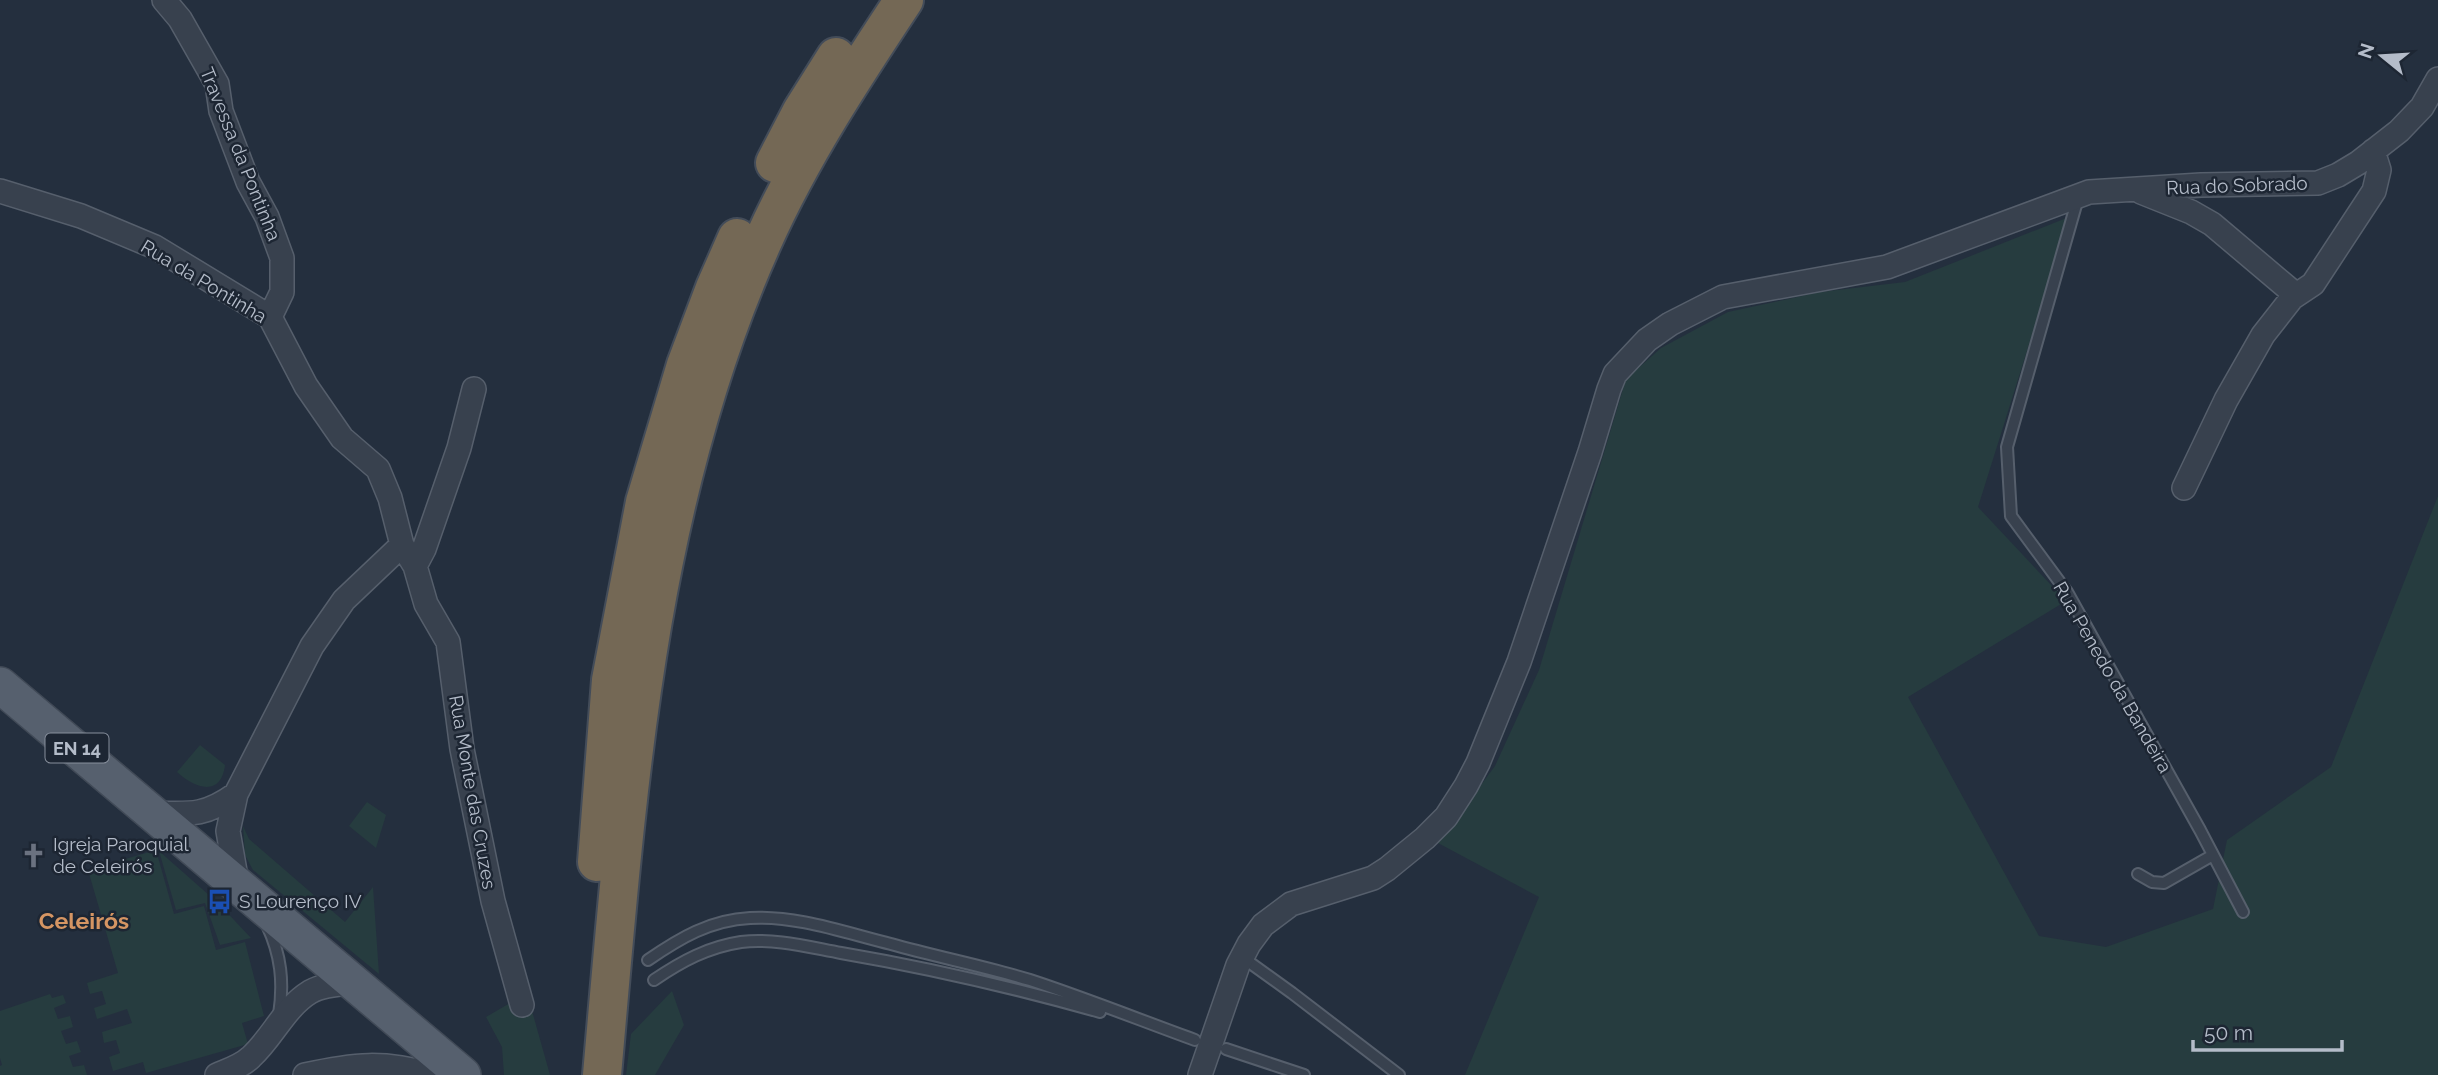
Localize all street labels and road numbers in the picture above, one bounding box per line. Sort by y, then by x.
street label: Travessa da Pontinha [196,64,286,244]
street label: Rua do Sobrado [2166,172,2308,198]
street label: Rua da Pontinha [137,235,271,327]
street label: Rua Penedo da Bandeira [2049,578,2177,776]
street label: Rua Monte das Cruzes [445,693,501,891]
road number: EN 14 [46,734,108,762]

